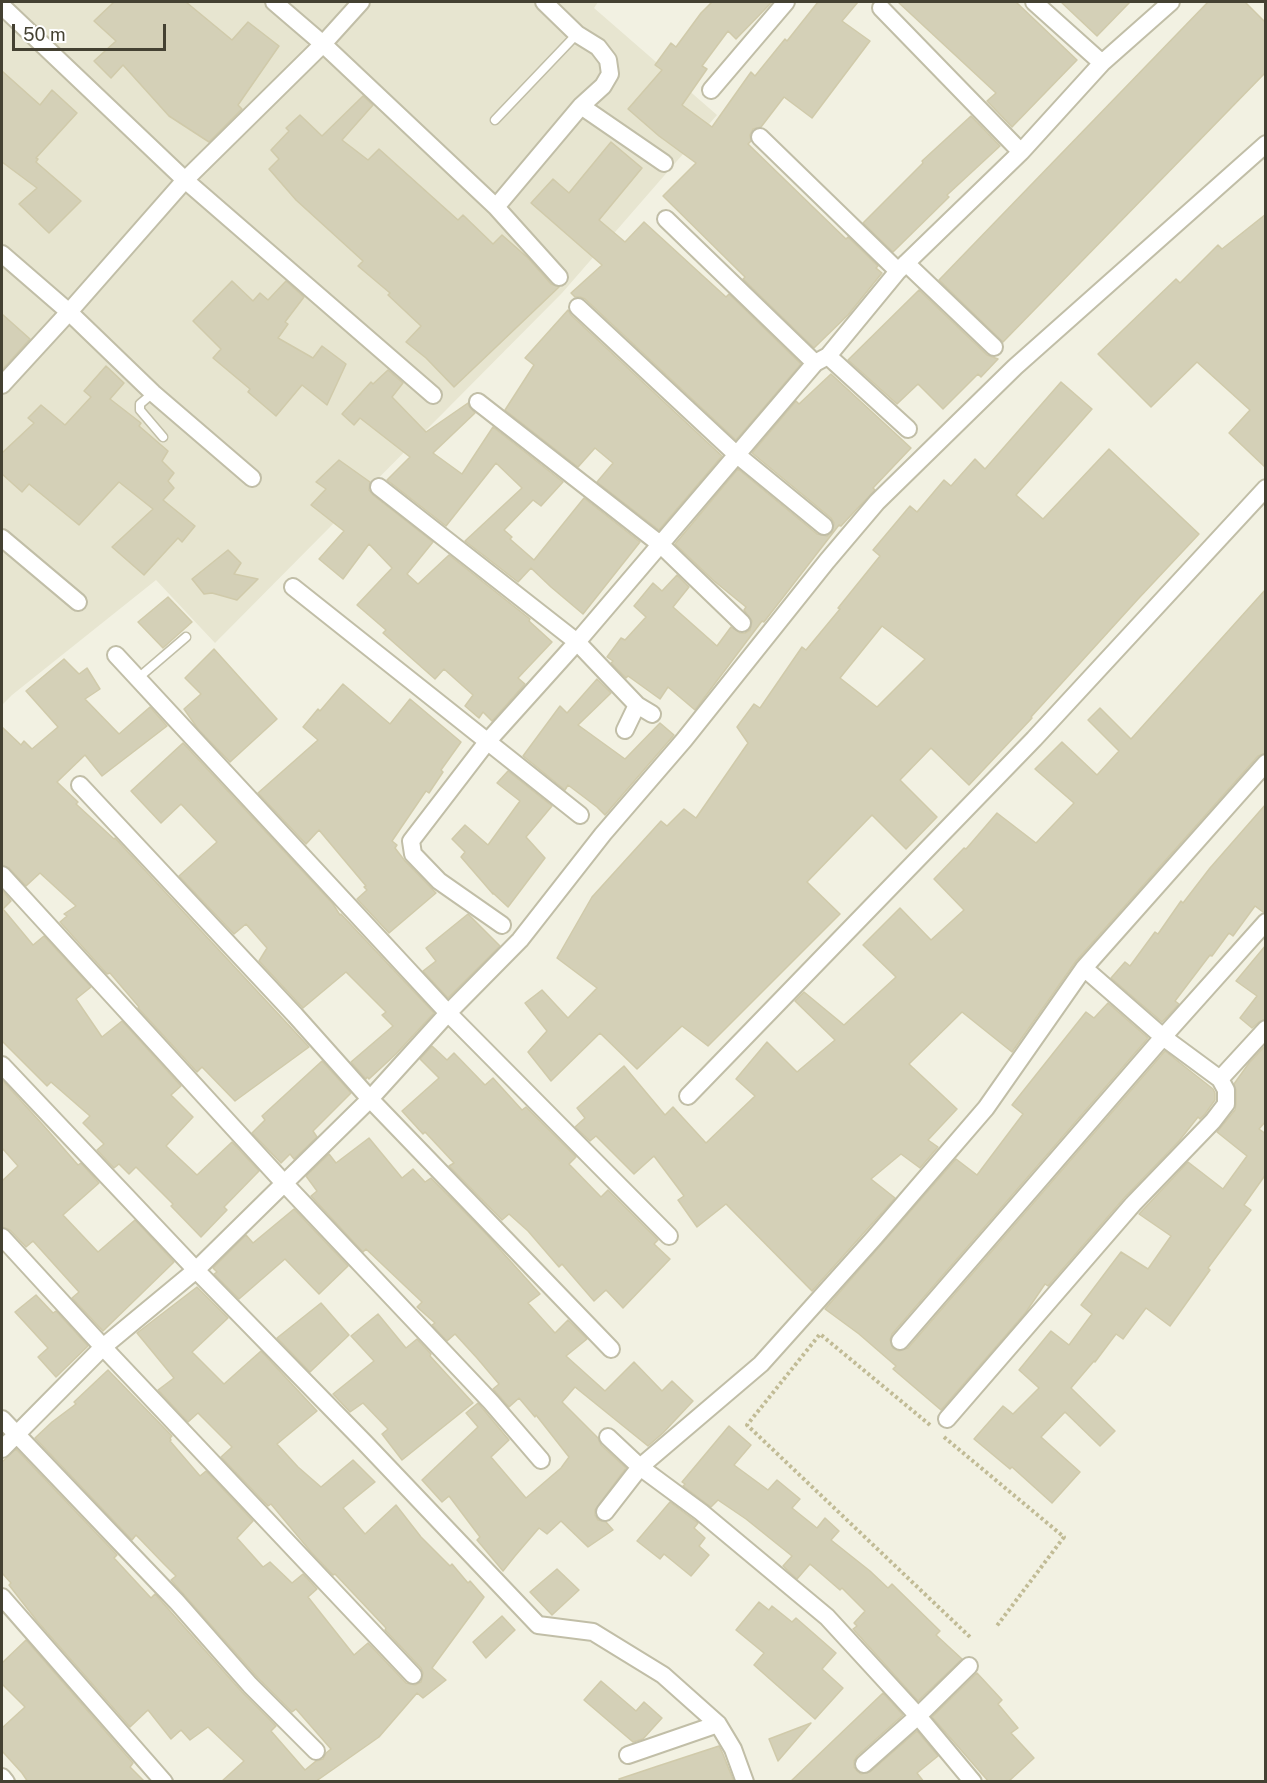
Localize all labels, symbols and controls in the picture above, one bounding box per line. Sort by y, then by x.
scale bar [15,12,170,50]
text: 50 m [23,24,66,45]

